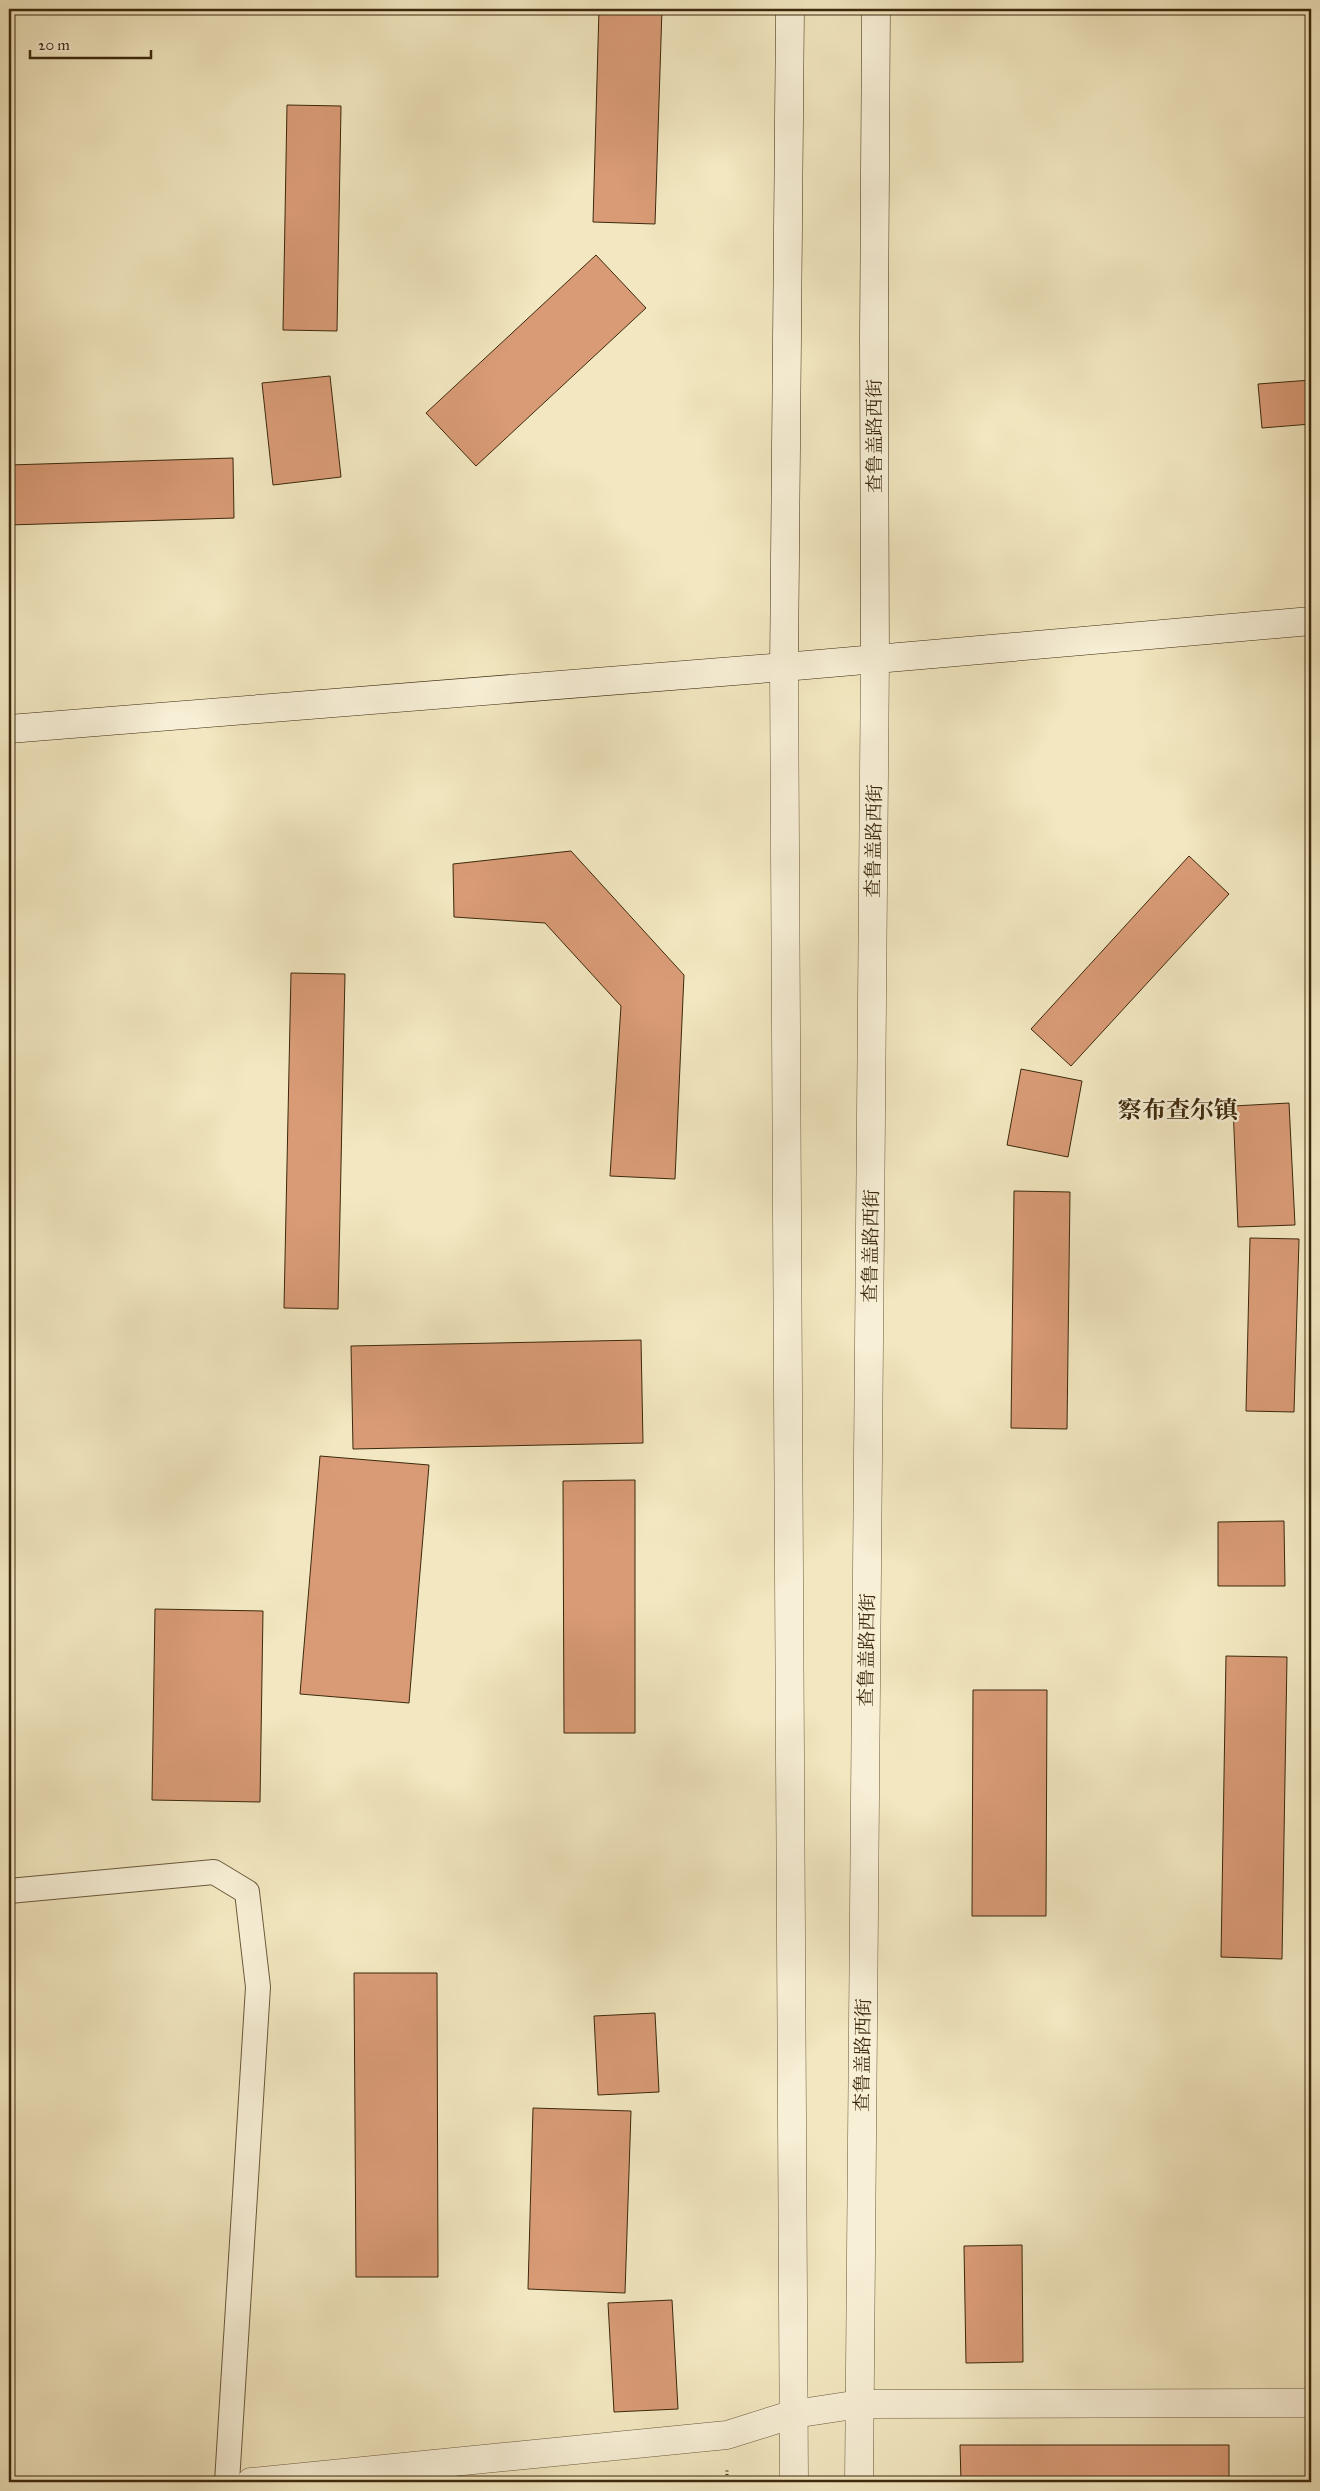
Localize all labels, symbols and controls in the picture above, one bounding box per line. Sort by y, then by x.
scale bar [30,28,151,60]
text: 20 m [38,36,70,54]
street label: 查鲁盖路西街 [863,379,886,493]
street label: 查鲁盖路西街 [861,784,886,898]
district label: 察布查尔镇 [1118,1095,1238,1125]
street label: 查鲁盖路西街 [858,1189,883,1303]
street label: 查鲁盖路西街 [854,1593,879,1707]
street label: 查鲁盖路西街 [850,1998,875,2112]

